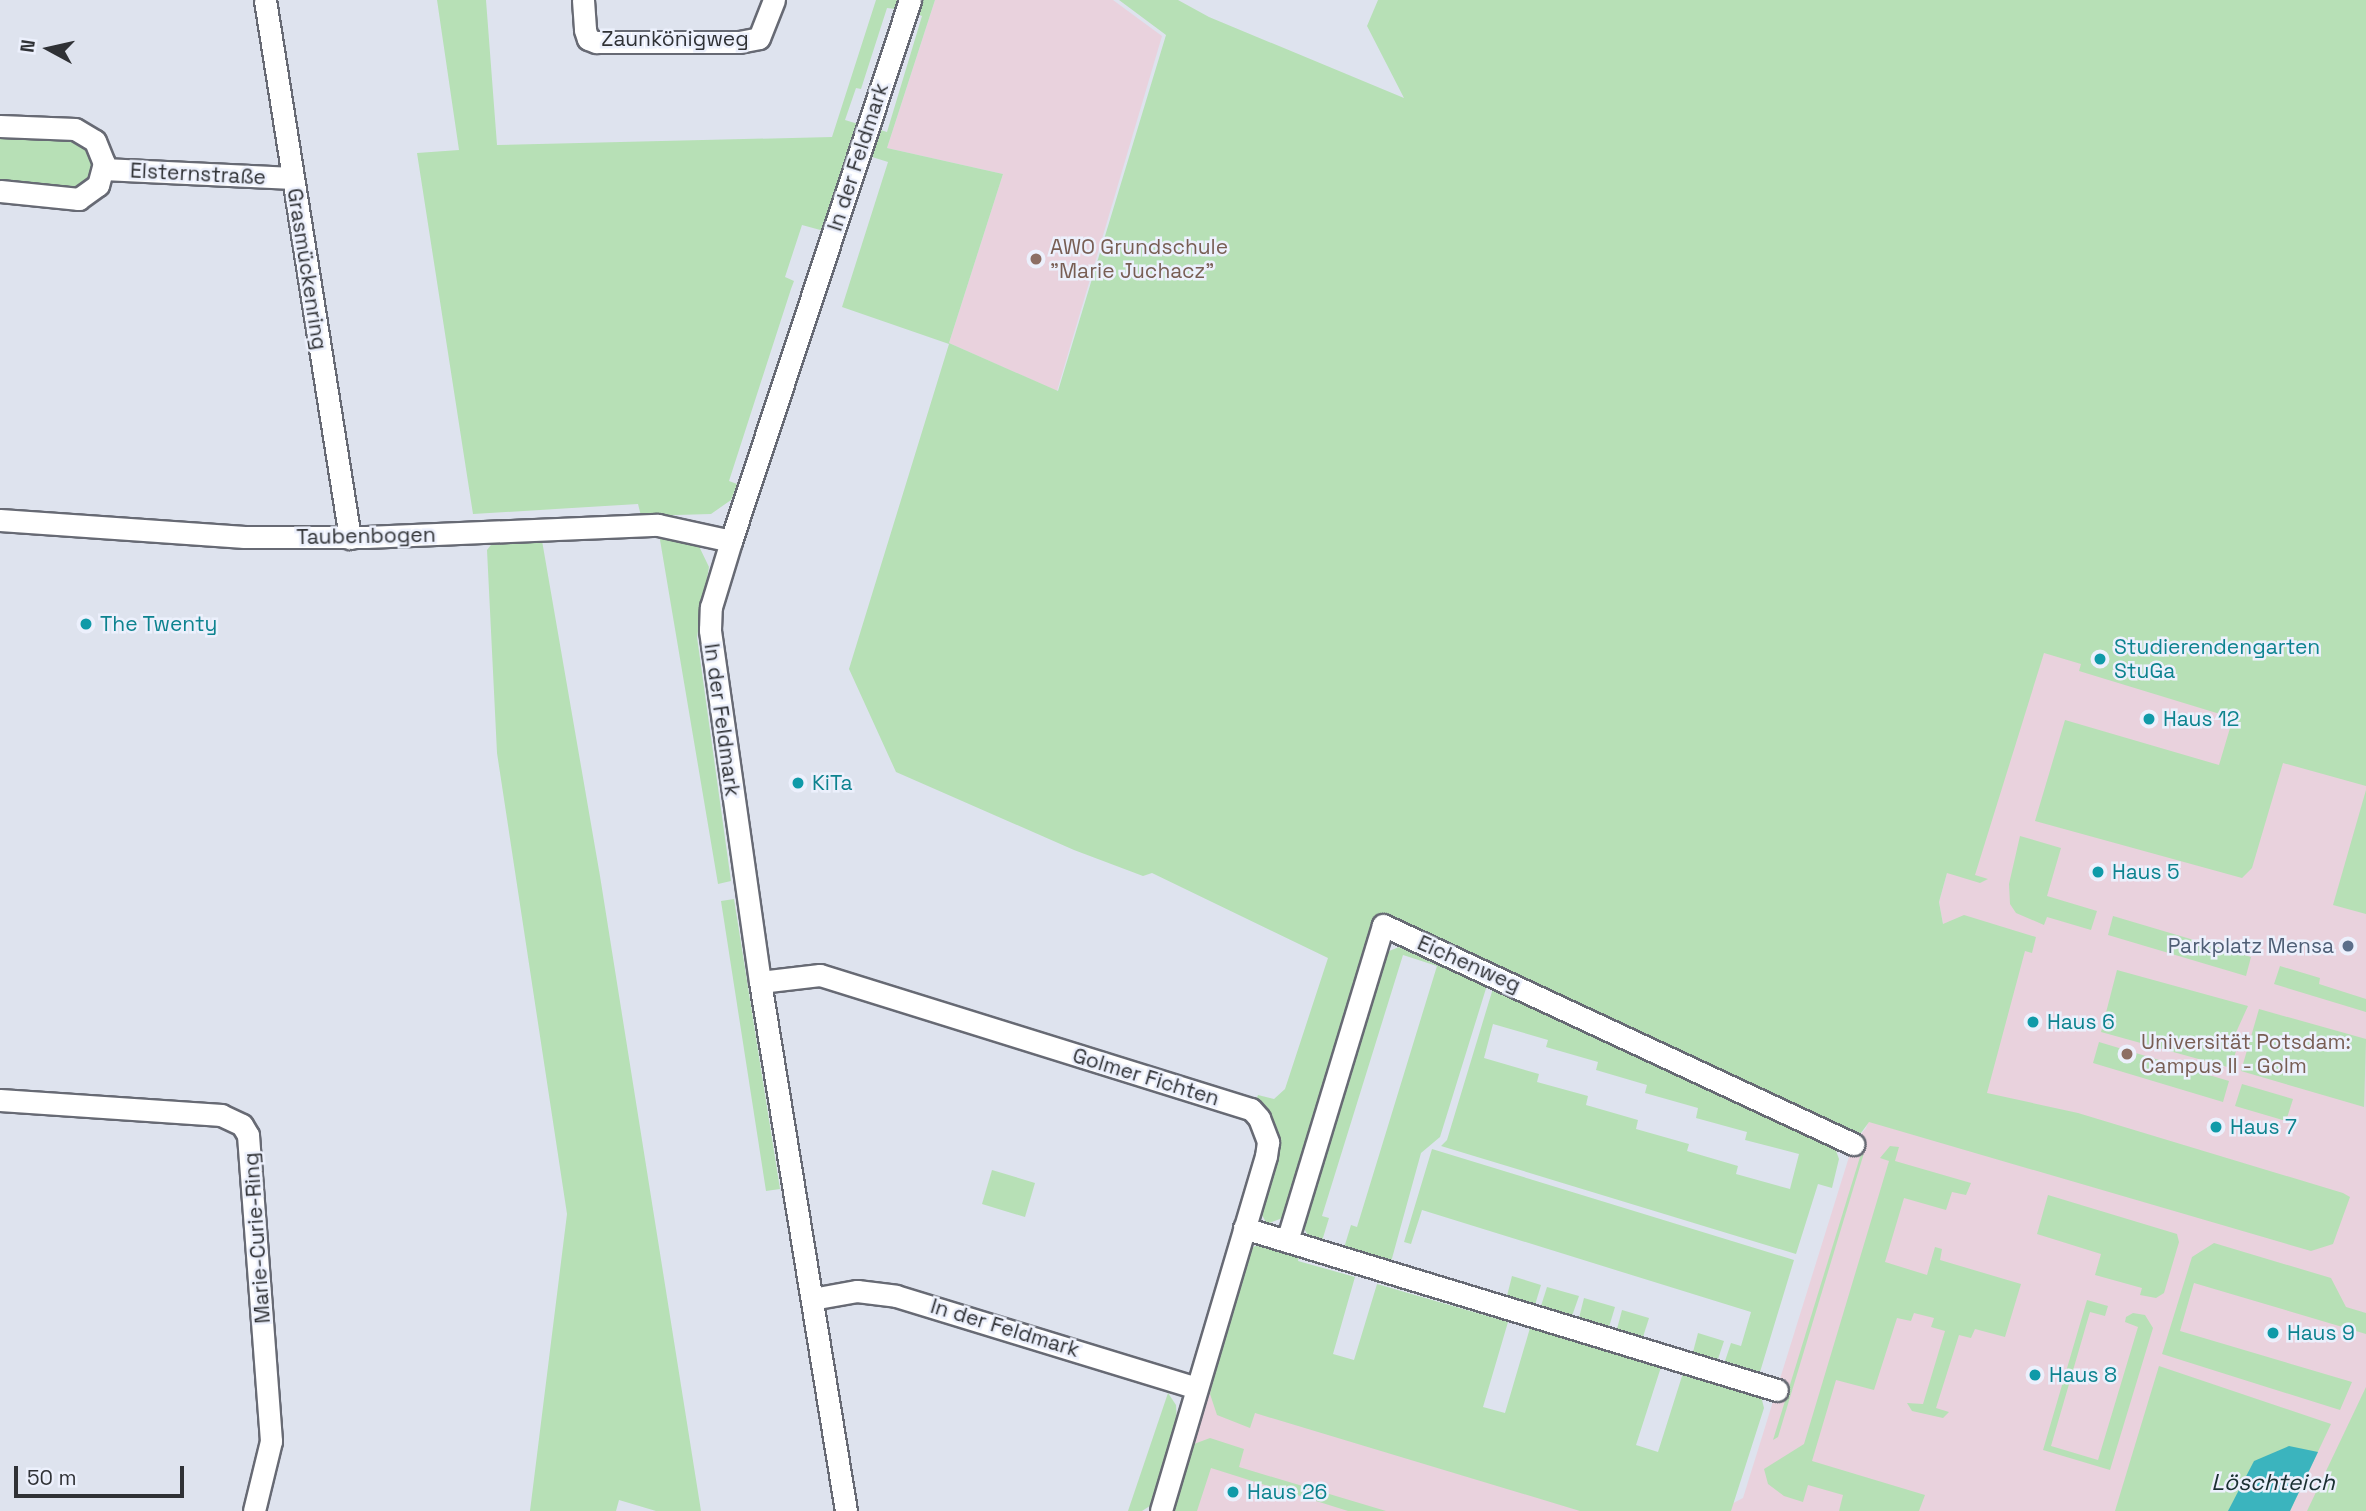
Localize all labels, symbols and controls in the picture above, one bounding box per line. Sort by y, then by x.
north arrow [14,14,84,84]
street label: Zaunkönigweg [601,26,749,52]
text: N [14,38,41,54]
street label: In der Feldmark [822,80,894,234]
street label: Elsternstraße [129,158,267,190]
street label: Grasmückenring [282,186,332,352]
place label: AWO Grundschule "Marie Juchacz" [1050,234,1228,284]
marker: AWO Grundschule "Marie Juchacz" [1028,251,1044,267]
street label: Taubenbogen [296,522,436,550]
place label: The Twenty [100,611,218,637]
marker: The Twenty [78,616,94,632]
place label: Studierendengarten StuGa [2114,634,2320,684]
street label: In der Feldmark [699,642,745,798]
marker: Studierendengarten StuGa [2092,651,2108,667]
place label: Haus 12 [2163,706,2239,732]
marker: Haus 12 [2141,711,2157,727]
place label: KiTa [812,770,853,796]
marker: KiTa [790,775,806,791]
place label: Haus 5 [2112,859,2179,885]
marker: Haus 5 [2090,864,2106,880]
street label: Eichenweg [1414,930,1524,998]
place label: Parkplatz Mensa [2168,933,2334,959]
marker: Parkplatz Mensa [2340,938,2356,954]
place label: Haus 6 [2047,1009,2115,1035]
marker: Haus 6 [2025,1014,2041,1030]
place label: Universität Potsdam: Campus II - Golm [2141,1029,2351,1079]
street label: Golmer Fichten [1070,1043,1222,1111]
marker: Universität Potsdam: Campus II - Golm [2119,1046,2135,1062]
place label: Haus 7 [2230,1114,2297,1140]
marker: Haus 7 [2208,1119,2224,1135]
street label: Marie-Curie-Ring [238,1152,276,1324]
street label: In der Feldmark [928,1293,1082,1363]
place label: Haus 9 [2287,1320,2355,1346]
marker: Haus 9 [2265,1325,2281,1341]
place label: Haus 8 [2049,1362,2117,1388]
marker: Haus 8 [2027,1367,2043,1383]
scale bar [18,1452,187,1496]
text: 50 m [27,1464,77,1491]
water label: Löschteich [2211,1468,2335,1496]
place label: Haus 26 [1247,1479,1327,1505]
marker: Haus 26 [1225,1484,1241,1500]

